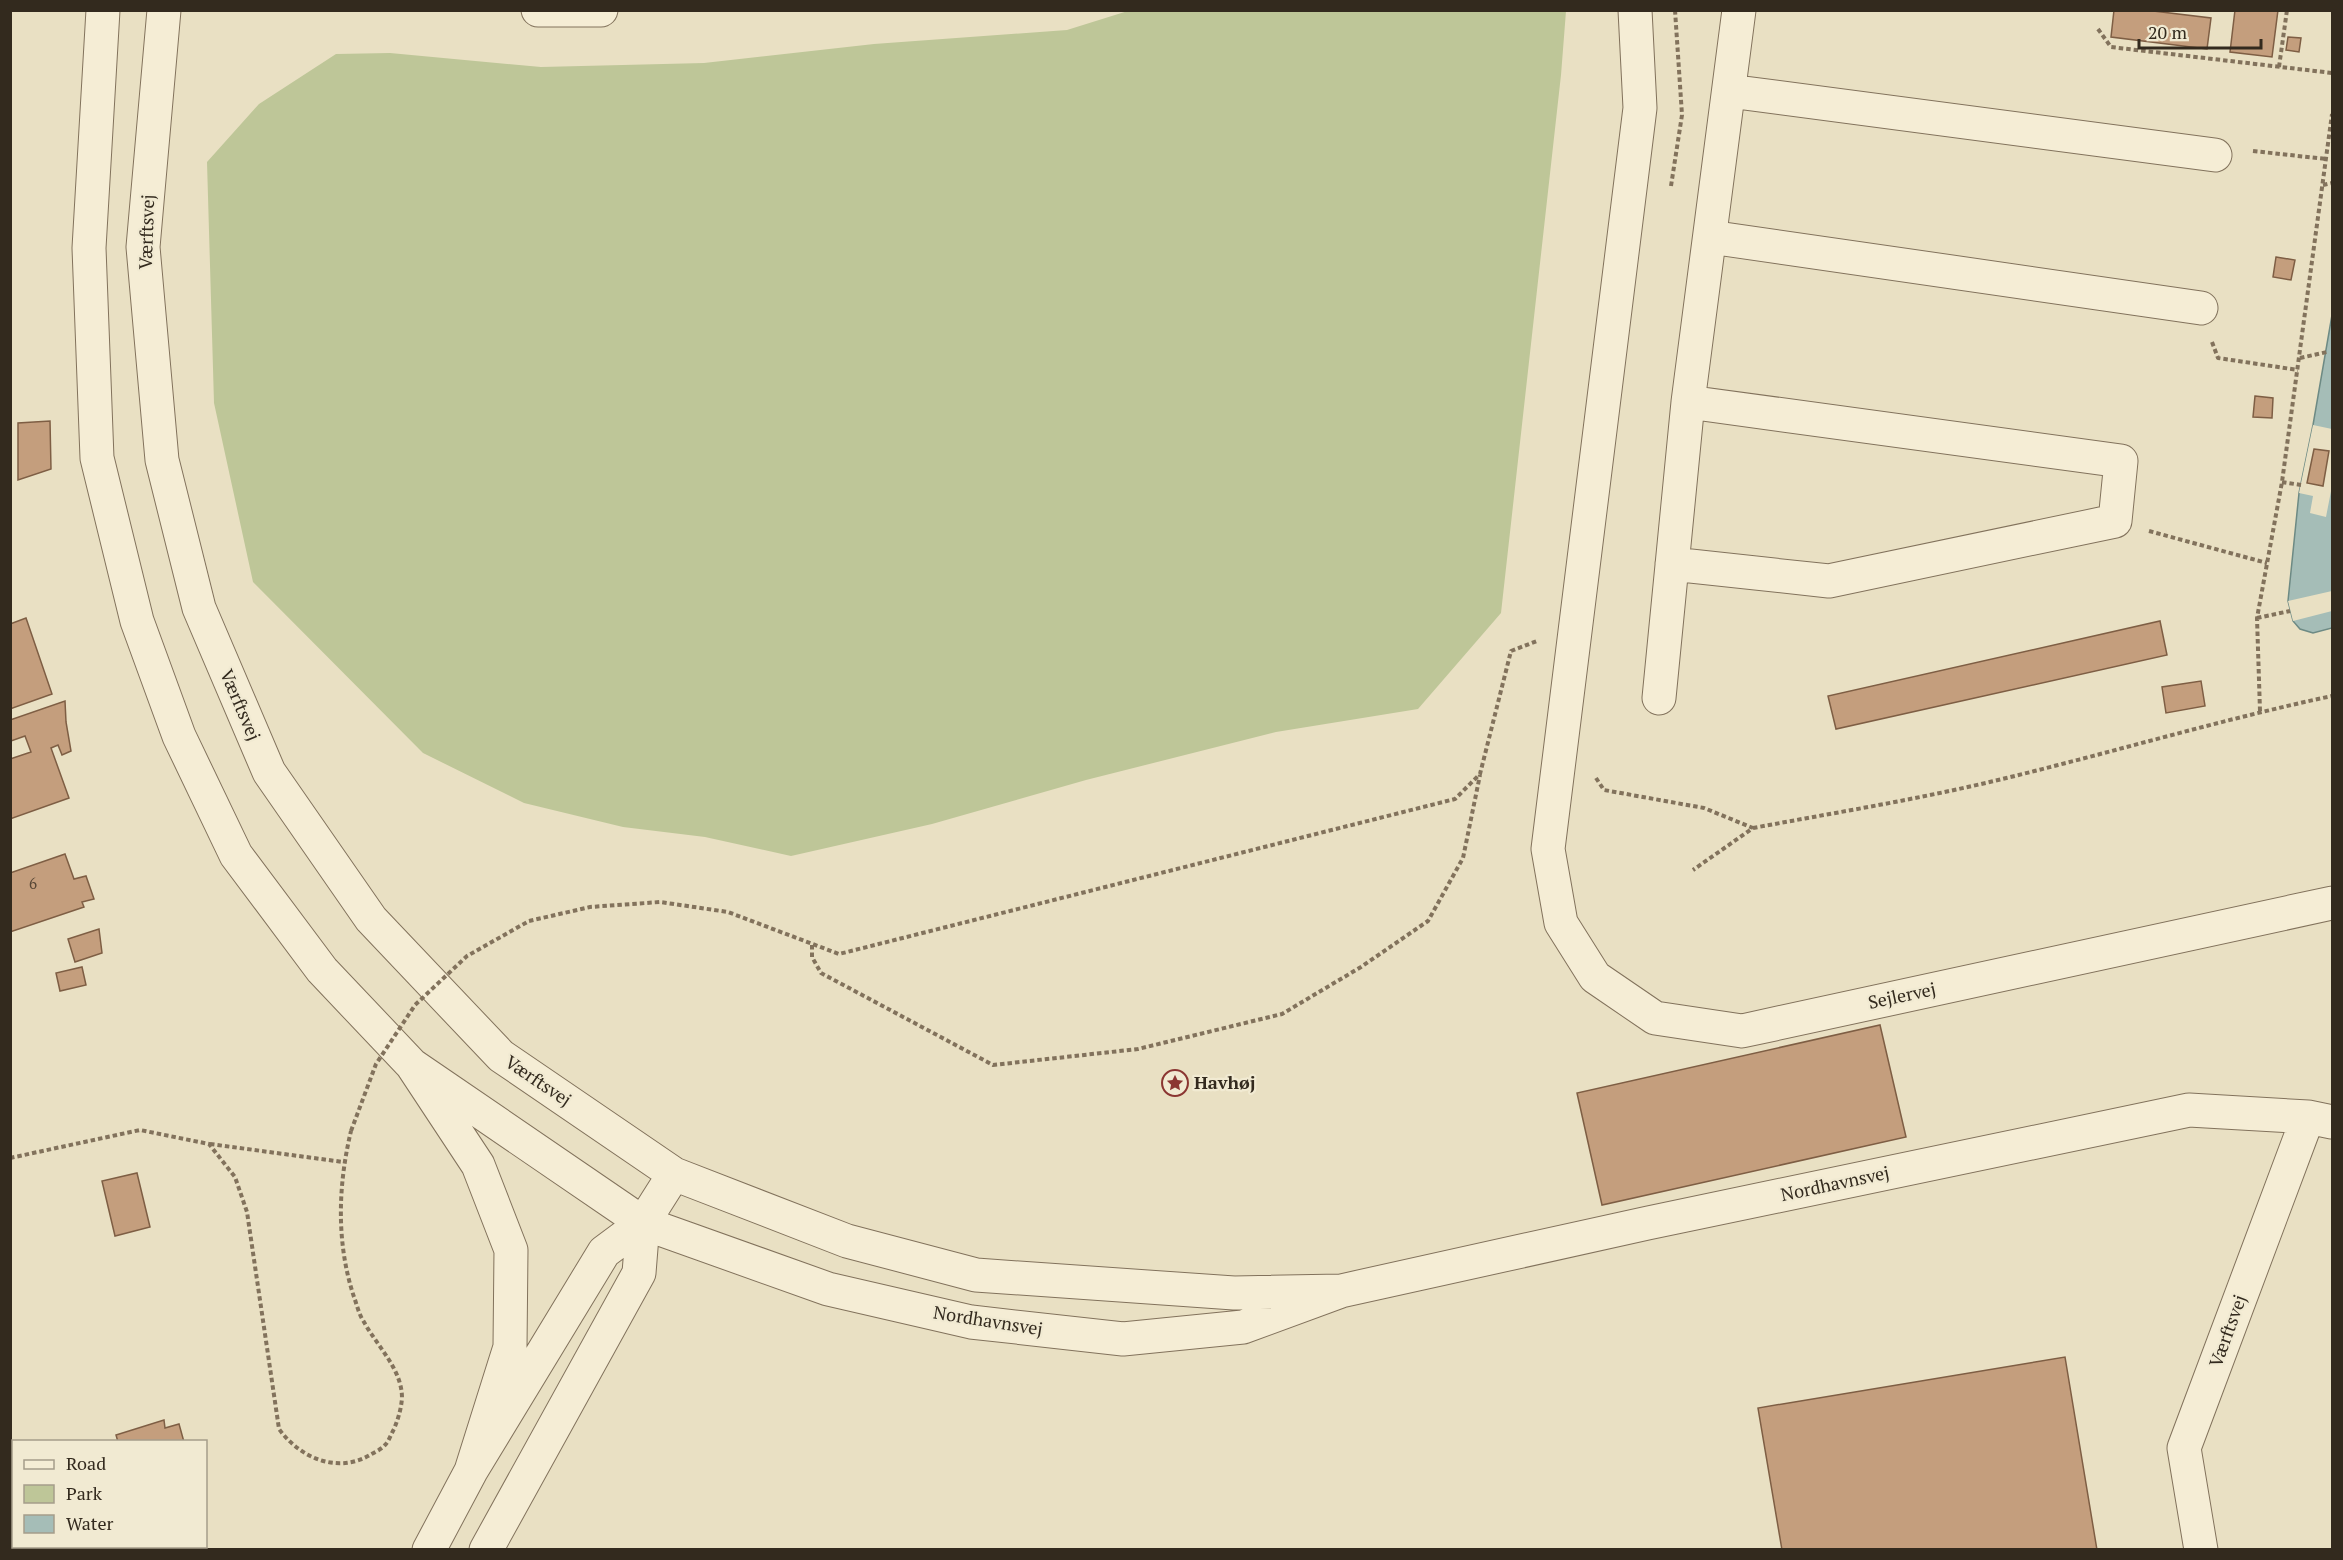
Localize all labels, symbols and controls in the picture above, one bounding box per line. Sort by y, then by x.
scale bar [2139,12,2260,50]
text: 20 m [2148,20,2188,44]
street label: Værftsvej [133,194,159,270]
street label: Værftsvej [215,665,267,744]
house number: 6 [29,873,37,893]
street label: Sejlervej [1866,976,1938,1014]
street label: Værftsvej [501,1049,576,1111]
place icon: Havhøj [1160,1068,1190,1098]
place label: Havhøj [1194,1070,1256,1094]
street label: Nordhavnsvej [1778,1160,1891,1206]
street label: Værftsvej [2203,1291,2251,1370]
street label: Nordhavnsvej [932,1300,1045,1340]
legend [12,1440,207,1548]
text: Road [66,1451,106,1475]
text: Park [66,1481,103,1505]
text: Water [66,1511,113,1535]

